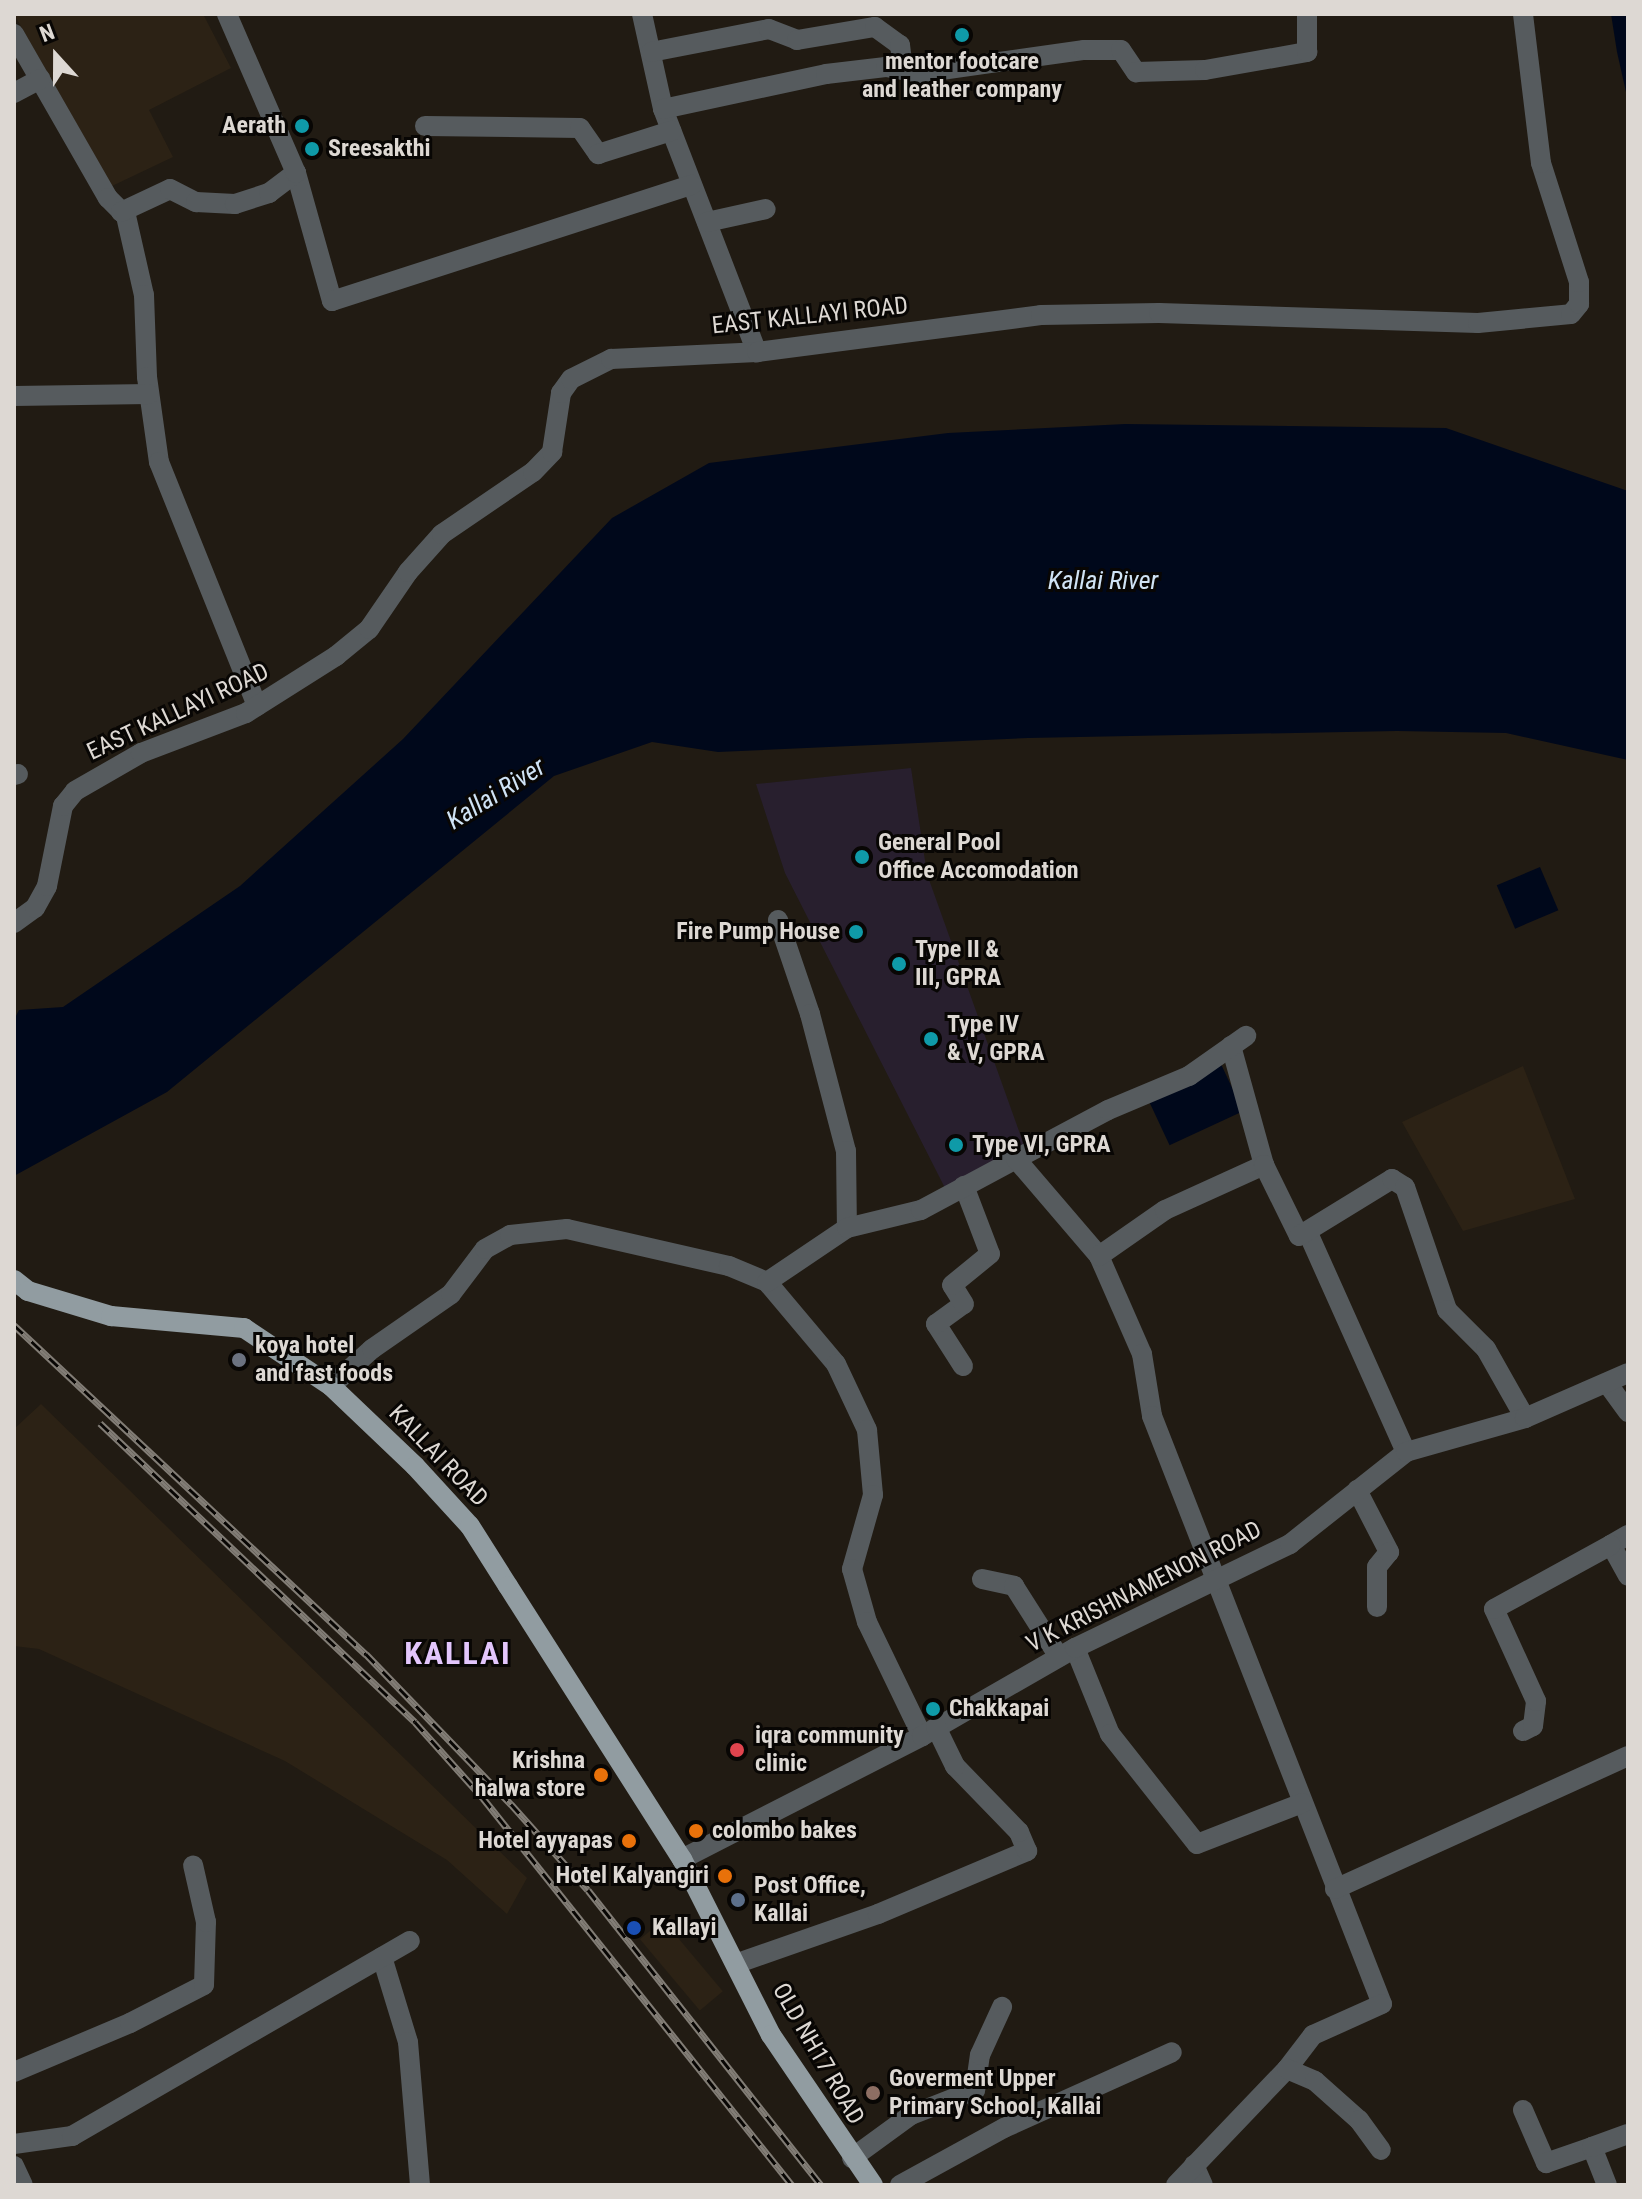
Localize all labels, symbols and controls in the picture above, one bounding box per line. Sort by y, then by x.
north arrow [16,16,96,96]
text: N [36,19,58,47]
marker: mentor footcare and leather company [953,26,971,44]
place label: mentor footcare and leather company [862,48,1062,104]
place label: Aerath [222,112,286,140]
marker: Aerath [293,117,311,135]
place label: Sreesakthi [328,135,431,163]
marker: Sreesakthi [303,140,321,158]
street label: EAST KALLAYI ROAD [710,291,910,341]
water label: Kallai River [1048,565,1158,597]
street label: EAST KALLAYI ROAD [82,657,274,767]
water label: Kallai River [441,751,551,837]
place label: General Pool Office Accomodation [878,829,1079,885]
marker: General Pool Office Accomodation [853,848,871,866]
place label: Fire Pump House [676,918,840,946]
marker: Fire Pump House [847,923,865,941]
place label: Type II & III, GPRA [915,936,1001,992]
marker: Type II & III, GPRA [890,955,908,973]
place label: Type IV & V, GPRA [947,1011,1044,1067]
marker: Type IV & V, GPRA [922,1030,940,1048]
place label: Type VI, GPRA [972,1131,1111,1159]
marker: Type VI, GPRA [947,1136,965,1154]
place label: koya hotel and fast foods [255,1332,393,1388]
marker: koya hotel and fast foods [230,1351,248,1369]
street label: KALLAI ROAD [383,1399,493,1513]
street label: V K KRISHNAMENON ROAD [1022,1515,1266,1659]
district label: KALLAI [404,1634,512,1672]
place label: Chakkapai [949,1695,1049,1723]
marker: Chakkapai [924,1700,942,1718]
place label: iqra community clinic [755,1722,904,1778]
marker: iqra community clinic [726,1739,748,1761]
place label: Krishna halwa store [475,1747,585,1803]
marker: Krishna halwa store [592,1766,610,1784]
place label: colombo bakes [712,1817,857,1845]
marker: colombo bakes [687,1822,705,1840]
place label: Hotel ayyapas [478,1827,613,1855]
marker: Hotel ayyapas [620,1832,638,1850]
place label: Hotel Kalyangiri [556,1862,709,1890]
marker: Hotel Kalyangiri [716,1867,734,1885]
place label: Post Office, Kallai [754,1872,866,1928]
marker: Post Office, Kallai [729,1891,747,1909]
place label: Kallayi [652,1914,717,1942]
marker: Kallayi [623,1917,645,1939]
street label: OLD NH17 ROAD [766,1978,870,2130]
place label: Goverment Upper Primary School, Kallai [889,2065,1101,2121]
marker: Goverment Upper Primary School, Kallai [864,2084,882,2102]

